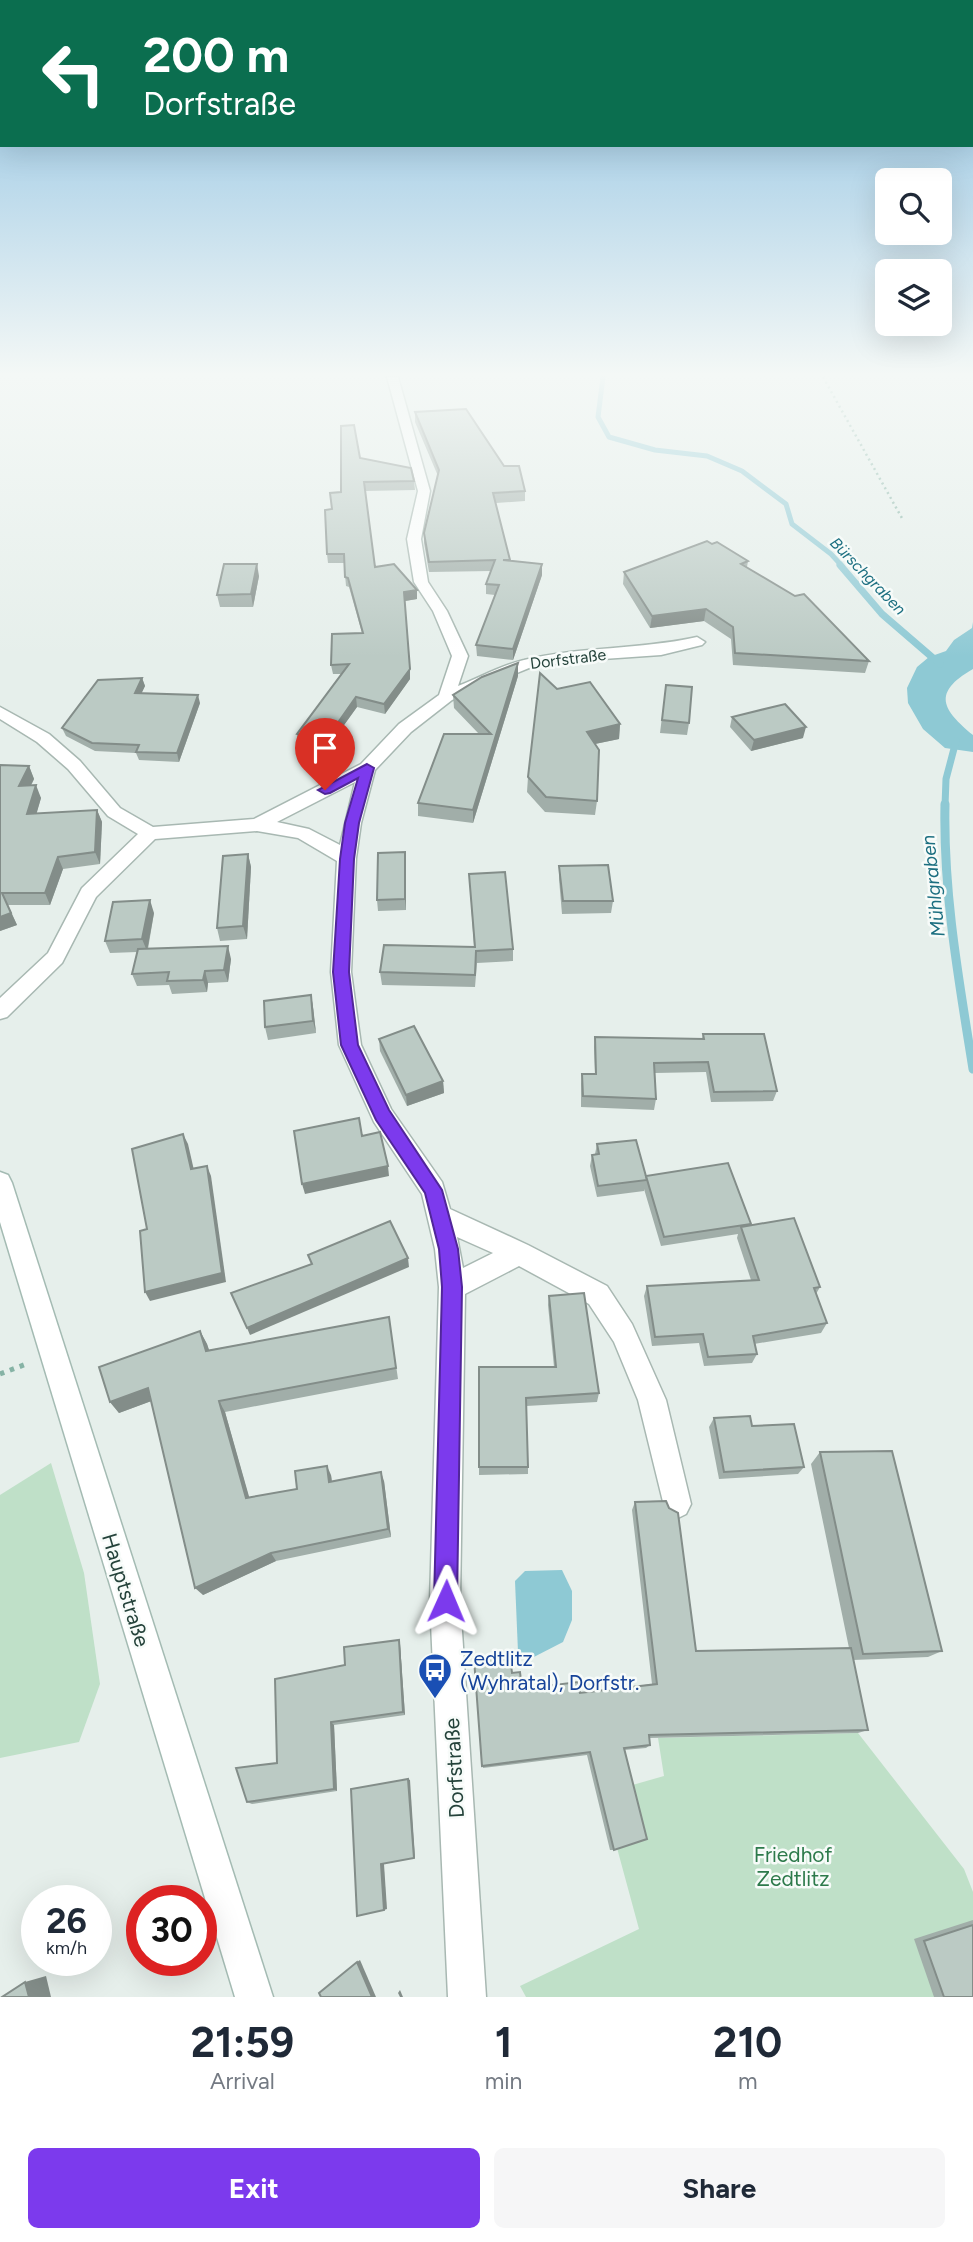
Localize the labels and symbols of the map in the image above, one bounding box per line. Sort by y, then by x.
water label: Bürschgraben [826,533,910,619]
street label: Dorfstraße [529,645,607,673]
pin [295,718,355,790]
water label: Mühlgraben [916,833,950,938]
street label: Hauptstraße [97,1530,155,1650]
position arrow [409,1564,483,1638]
place label: Zedtlitz (Wyhratal), Dorfstr. [460,1646,639,1695]
bus stop icon: Zedtlitz (Wyhratal), Dorfstr. [416,1651,454,1700]
street label: Dorfstraße [439,1717,469,1819]
park label: Friedhof Zedtlitz [754,1842,833,1891]
speed limit sign: 30 [126,1885,217,1976]

